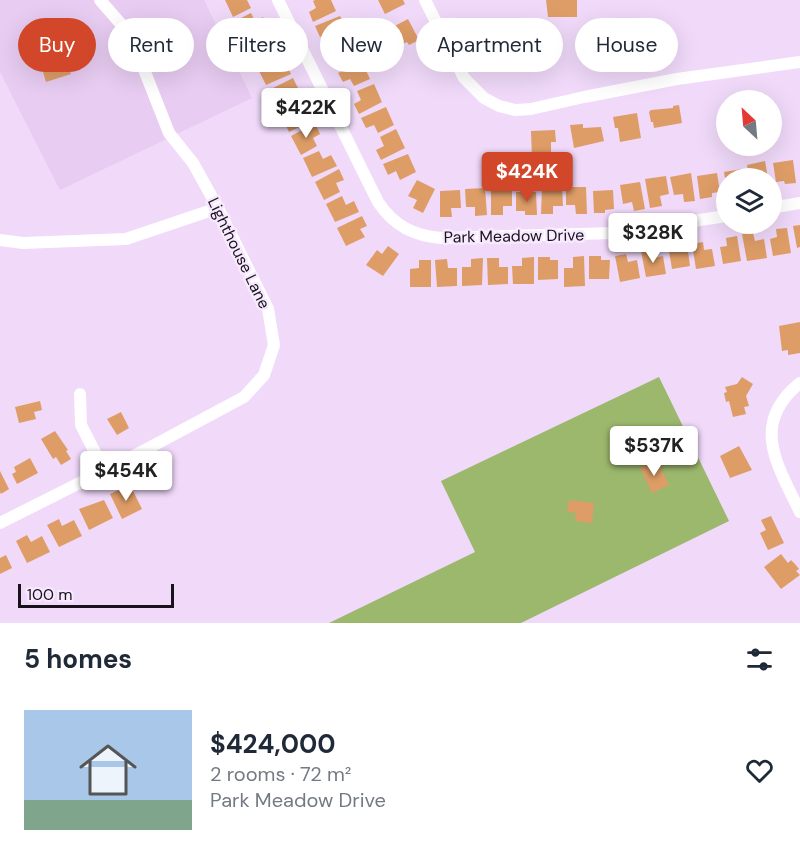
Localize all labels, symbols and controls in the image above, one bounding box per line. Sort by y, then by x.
chip: Buy [18,18,96,72]
chip: Rent [108,18,194,72]
chip: Filters [206,18,308,72]
chip: New [320,18,404,72]
chip: Apartment [416,18,563,72]
chip: House [575,18,678,72]
pin: $422K [264,88,348,139]
north arrow [716,90,782,156]
map controls [716,90,782,234]
text: $422K [275,94,337,120]
pin: $424K [485,152,569,203]
text: $424K [496,158,558,184]
button: layers [716,168,782,234]
street label: Lighthouse Lane [203,194,275,312]
pin: $328K [611,213,695,264]
text: $328K [622,219,684,245]
street label: Park Meadow Drive [443,224,585,248]
pin: $537K [612,426,696,477]
text: $537K [624,432,684,458]
pin: $454K [84,451,168,502]
text: $454K [94,457,158,483]
scale bar [18,581,174,608]
text: 100 m [27,584,72,605]
text: 5 homes [24,642,132,676]
icon: filters [743,643,776,676]
text: $424,000 [210,727,336,761]
icon: home [72,734,144,806]
icon: heart [743,754,776,787]
text: 2 rooms · 72 m² [210,761,351,787]
text: Park Meadow Drive [210,787,386,813]

